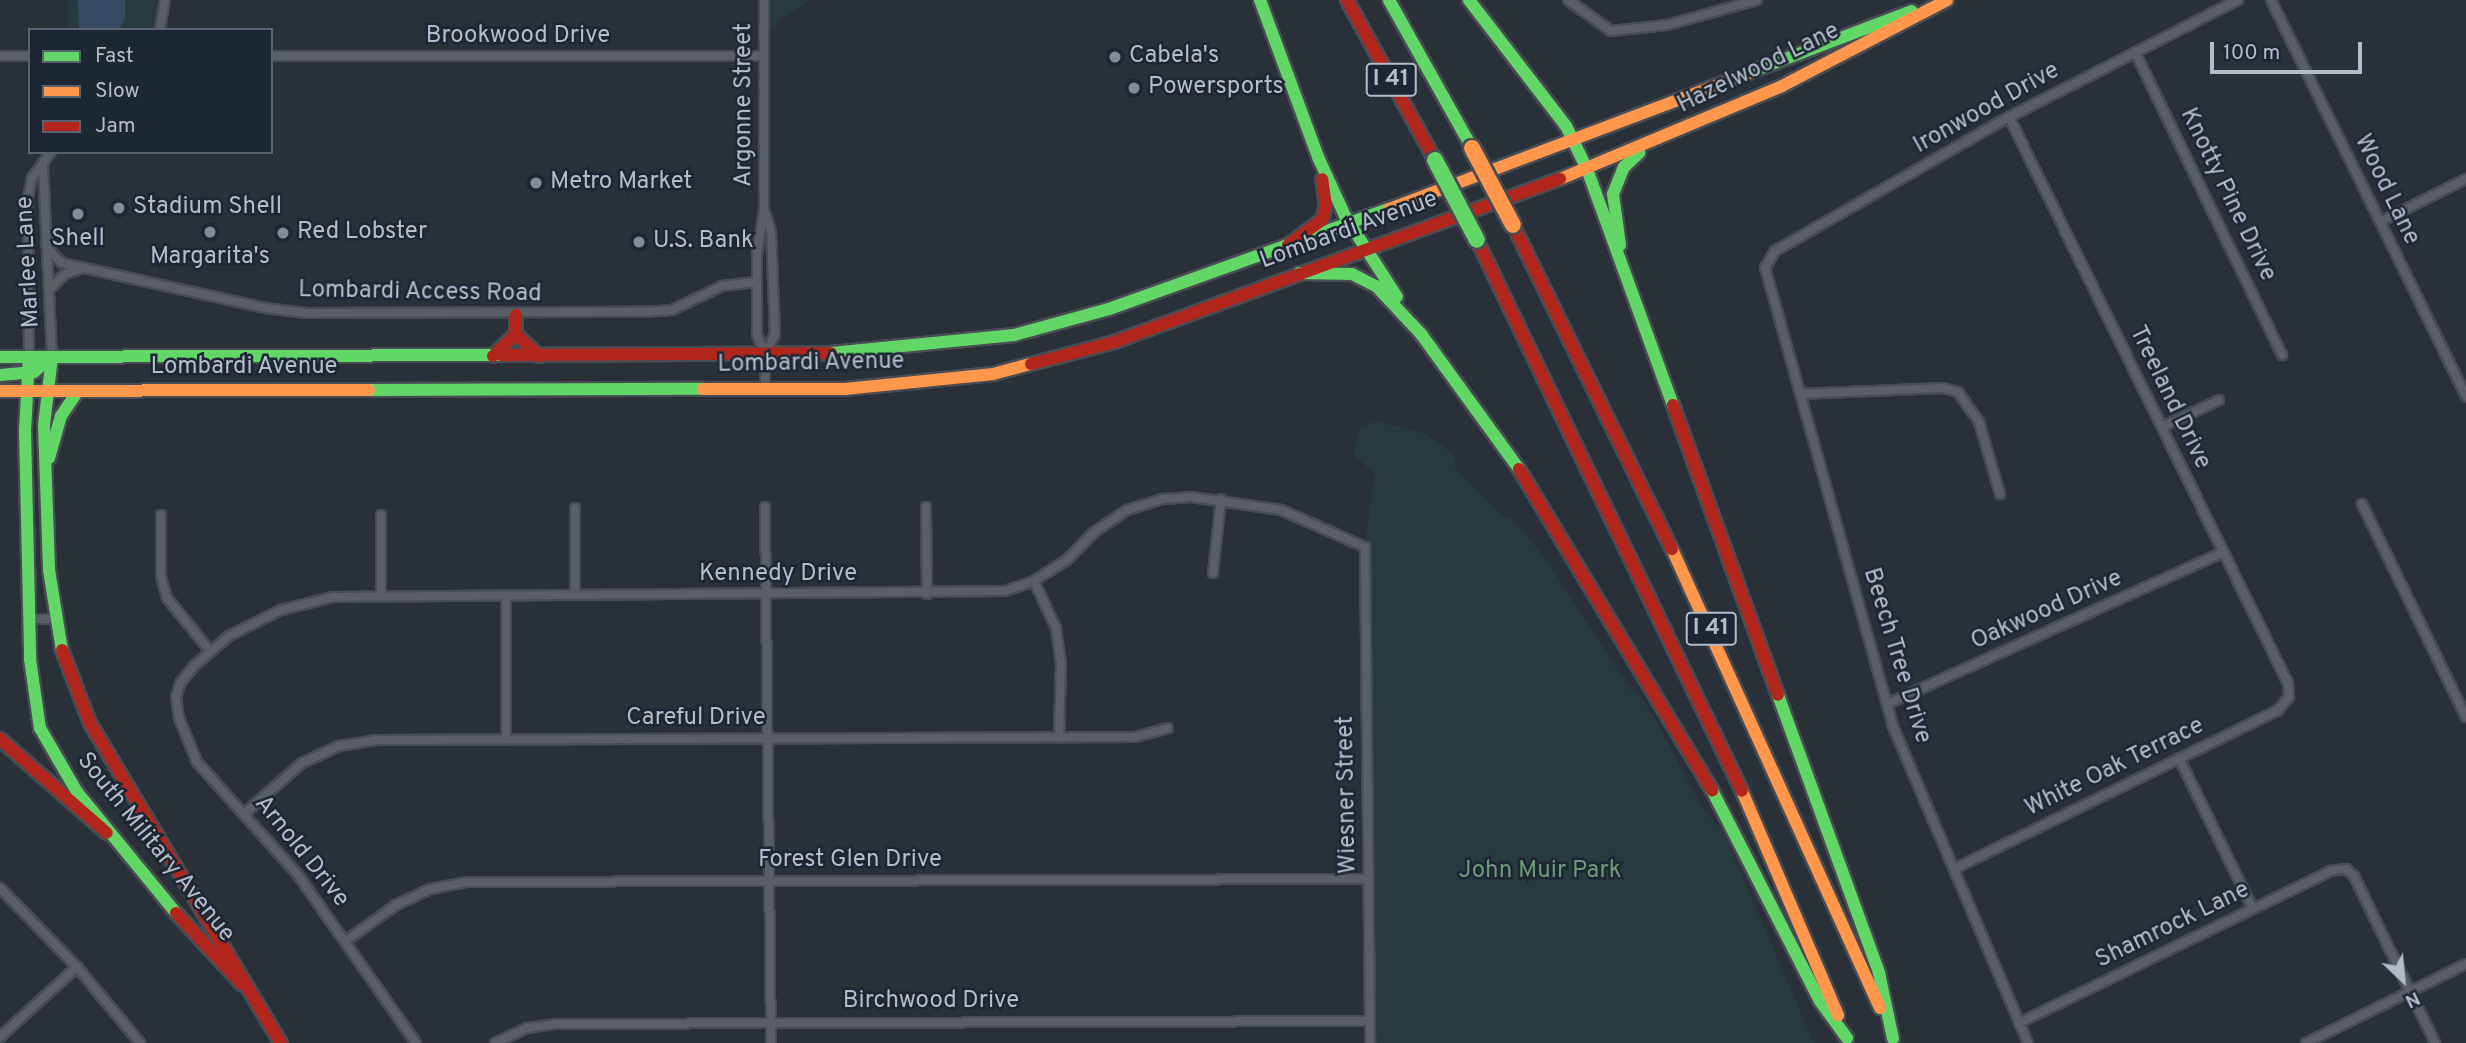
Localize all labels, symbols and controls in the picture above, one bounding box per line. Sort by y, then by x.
street label: Hazelwood Lane [1673,17,1845,121]
street label: Brookwood Drive [426,23,610,51]
street label: Argonne Street [731,23,759,187]
legend [28,28,273,154]
scale bar [2214,28,2366,72]
text: 100 m [2223,40,2280,67]
text: Fast [95,43,134,70]
place label: Cabela's [1129,43,1219,71]
marker: Cabela's [1107,49,1123,65]
street label: Ironwood Drive [1909,57,2065,161]
road number: I 41 [1365,60,1417,100]
place label: Powersports [1148,74,1284,102]
text: Slow [95,78,140,105]
marker: Powersports [1126,80,1142,96]
street label: Knotty Pine Drive [2173,104,2281,286]
text: Jam [95,113,136,140]
street label: Wood Lane [2347,130,2425,250]
place label: Metro Market [550,169,692,197]
marker: Metro Market [528,175,544,191]
street label: Lombardi Avenue [1256,185,1442,277]
place label: Stadium Shell [133,194,282,222]
street label: Marlee Lane [11,195,47,329]
marker: Stadium Shell [111,200,127,216]
marker: Shell [70,206,86,222]
place label: Red Lobster [297,219,427,247]
marker: Margarita's [202,224,218,240]
marker: Red Lobster [275,225,291,241]
place label: Shell [51,226,105,254]
place label: U.S. Bank [653,228,754,256]
marker: U.S. Bank [631,234,647,250]
place label: Margarita's [150,244,270,272]
street label: Lombardi Access Road [297,276,543,310]
street label: Treeland Drive [2122,322,2216,474]
street label: Lombardi Avenue [717,348,905,380]
street label: Lombardi Avenue [150,354,338,382]
street label: Kennedy Drive [699,561,857,589]
street label: Beech Tree Drive [1855,564,1937,748]
street label: Oakwood Drive [1967,565,2127,657]
road number: I 41 [1685,610,1737,649]
street label: Careful Drive [626,705,766,733]
street label: White Oak Terrace [2020,712,2210,824]
street label: Wiesner Street [1332,716,1364,874]
street label: South Military Avenue [69,747,241,949]
street label: Arnold Drive [247,790,355,914]
street label: Forest Glen Drive [758,847,942,875]
park label: John Muir Park [1459,858,1621,886]
street label: Shamrock Lane [2091,876,2255,976]
north arrow [2368,945,2438,1015]
text: N [2401,985,2424,1013]
street label: Birchwood Drive [843,988,1019,1016]

